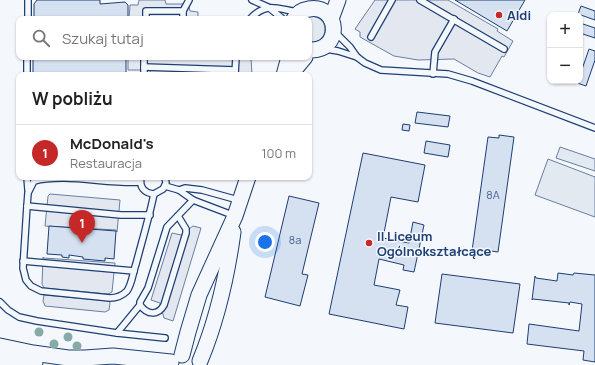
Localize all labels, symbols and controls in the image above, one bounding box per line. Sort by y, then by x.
place label: Aldi [507,6,531,24]
marker: Aldi [494,10,504,20]
map controls [547,12,583,84]
button: + [547,12,583,48]
search box [16,16,312,60]
icon: search [30,27,52,49]
text: Szukaj tutaj [62,28,144,49]
button: − [547,48,583,84]
text: W pobliżu [32,87,113,110]
text: McDonald's [70,133,154,154]
text: 1 [42,144,48,162]
text: 100 m [261,144,296,162]
text: Restauracja [70,154,142,172]
house number: 8A [486,187,500,202]
pin: 1 [69,210,95,243]
place label: II Liceum Ogólnokształcące [377,227,492,260]
your location [255,232,275,252]
house number: 8a [289,232,301,247]
marker: II Liceum Ogólnokształcące [364,238,374,248]

